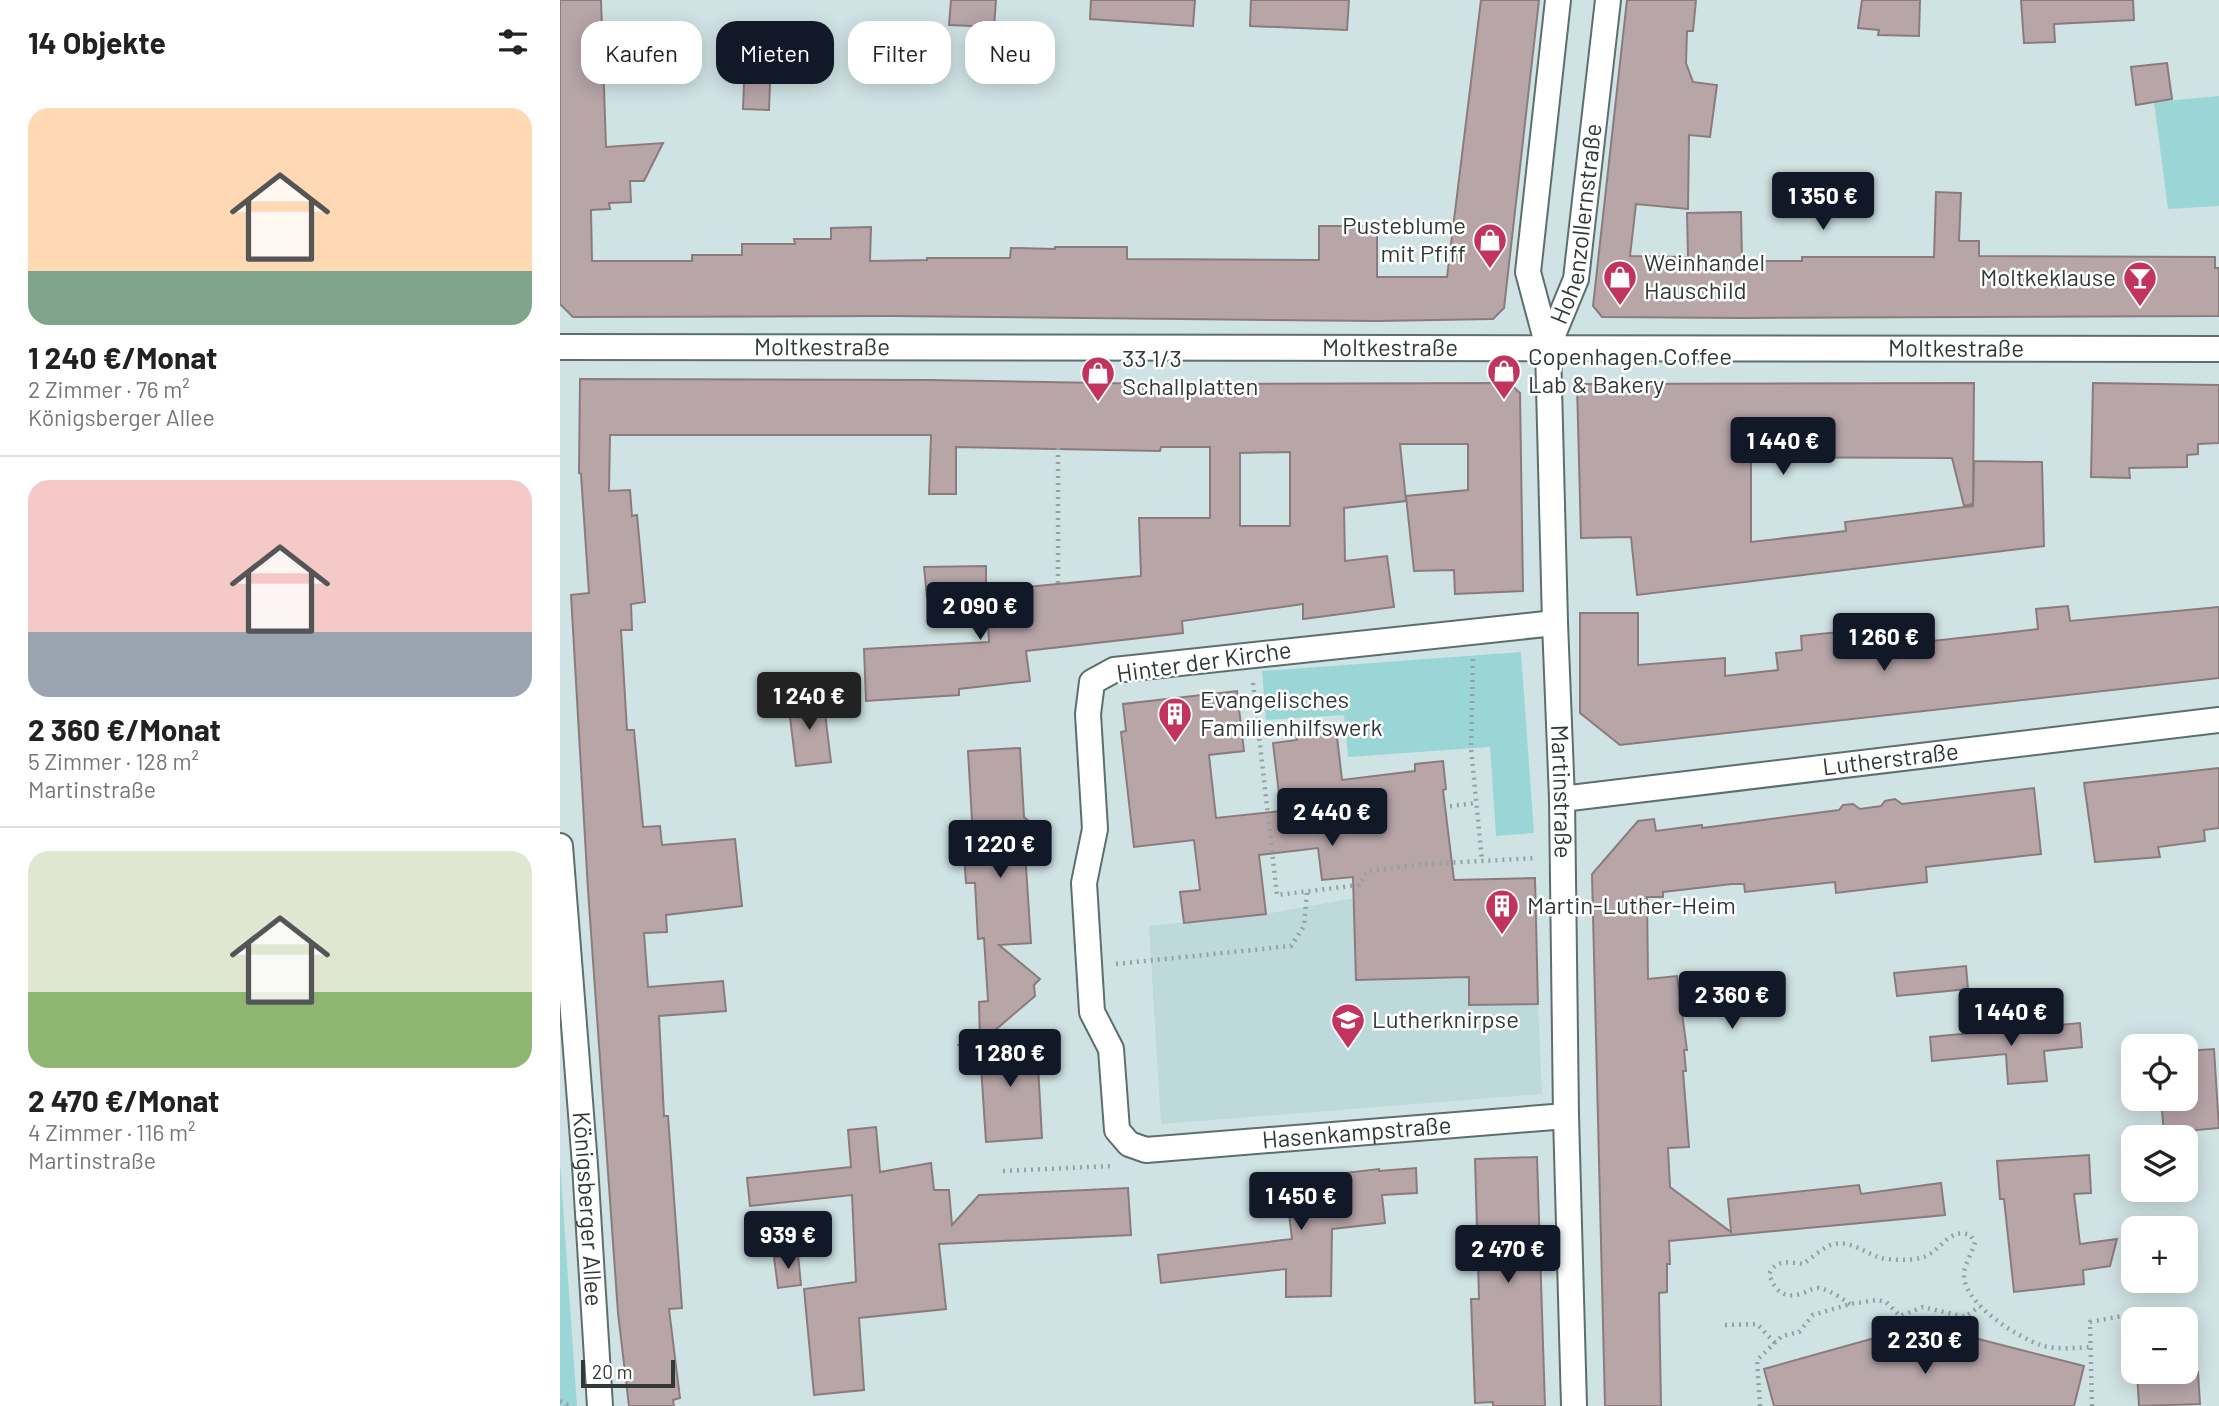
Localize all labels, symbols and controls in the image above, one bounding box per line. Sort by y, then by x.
chip: Kaufen [581,21,702,84]
chip: Mieten [716,21,834,84]
chip: Filter [848,21,951,84]
chip: Neu [965,21,1055,84]
icon: filters [494,23,532,61]
text: 14 Objekte [28,24,166,60]
street label: Hohenzollernstraße [1543,122,1607,328]
icon: home [217,154,343,280]
pin: 1 350 € [1758,173,1888,232]
text: 1 350 € [1788,181,1858,209]
place label: Pusteblume mit Pfiff [1342,210,1466,267]
shop icon: Pusteblume mit Pfiff [1471,221,1509,270]
place label: Weinhandel Hauschild [1644,247,1765,304]
shop icon: Weinhandel Hauschild [1601,258,1639,307]
bar icon: Moltkeklause [2121,259,2159,308]
place label: Moltkeklause [1980,262,2116,291]
street label: Moltkestraße [754,331,890,360]
street label: Moltkestraße [1322,332,1458,361]
street label: Moltkestraße [1888,333,2024,362]
text: 1 240 €/Monat [28,339,217,375]
place label: Copenhagen Coffee Lab & Bakery [1528,341,1732,398]
place label: 33 1/3 Schallplatten [1122,343,1259,400]
shop icon: Copenhagen Coffee Lab & Bakery [1485,352,1523,401]
shop icon: 33 1/3 Schallplatten [1079,354,1117,403]
text: 2 Zimmer · 76 m² [28,375,190,403]
text: Königsberger Allee [28,403,215,431]
pin: 1 440 € [1718,418,1848,477]
text: 1 440 € [1747,426,1819,454]
icon: home [217,526,343,652]
pin: 2 090 € [915,582,1045,642]
text: 2 090 € [942,591,1018,619]
pin: 1 260 € [1819,614,1949,673]
text: 1 260 € [1849,622,1919,650]
street label: Hinter der Kirche [1114,634,1293,687]
pin: 1 240 € [744,672,874,732]
text: 1 240 € [773,681,845,709]
place label: Evangelisches Familienhilfswerk [1200,684,1382,741]
building icon: Evangelisches Familienhilfswerk [1156,695,1194,744]
text: 2 360 €/Monat [28,711,221,747]
street label: Martinstraße [1546,724,1579,859]
street label: Lutherstraße [1821,735,1960,781]
text: 5 Zimmer · 128 m² [28,747,199,775]
text: Martinstraße [28,775,156,803]
pin: 2 440 € [1267,788,1397,848]
text: 2 440 € [1293,797,1371,825]
pin: 1 220 € [935,820,1065,880]
text: 1 220 € [965,829,1035,857]
building icon: Martin-Luther-Heim [1483,887,1521,936]
place label: Martin-Luther-Heim [1527,890,1736,919]
icon: home [217,897,343,1023]
pin: 2 360 € [1667,972,1797,1031]
text: 2 360 € [1695,980,1769,1008]
pin: 1 440 € [1946,988,2076,1048]
text: 1 440 € [1975,997,2047,1025]
school or university icon: Lutherknirpse [1329,1001,1367,1050]
place label: Lutherknirpse [1372,1004,1519,1033]
pin: 1 280 € [945,1030,1075,1089]
map controls [2121,1034,2198,1384]
button: locate [2121,1034,2198,1111]
text: 1 280 € [975,1038,1045,1066]
text: 2 470 €/Monat [28,1082,219,1118]
street label: Hasenkampstraße [1261,1109,1452,1154]
street label: Königsberger Allee [568,1110,610,1307]
text: 4 Zimmer · 116 m² [28,1118,195,1146]
button: layers [2121,1125,2198,1202]
text: Martinstraße [28,1146,156,1174]
pin: 1 450 € [1236,1172,1366,1232]
text: 1 450 € [1265,1181,1337,1209]
pin: 939 € [739,1212,837,1271]
button: + [2121,1216,2198,1293]
text: 939 € [760,1220,816,1248]
pin: 2 470 € [1443,1226,1573,1285]
text: 2 470 € [1471,1234,1545,1262]
button: − [2121,1307,2198,1384]
pin: 2 230 € [1860,1316,1990,1376]
text: 2 230 € [1888,1325,1962,1353]
scale bar [581,1357,676,1389]
text: 20 m [592,1360,632,1383]

